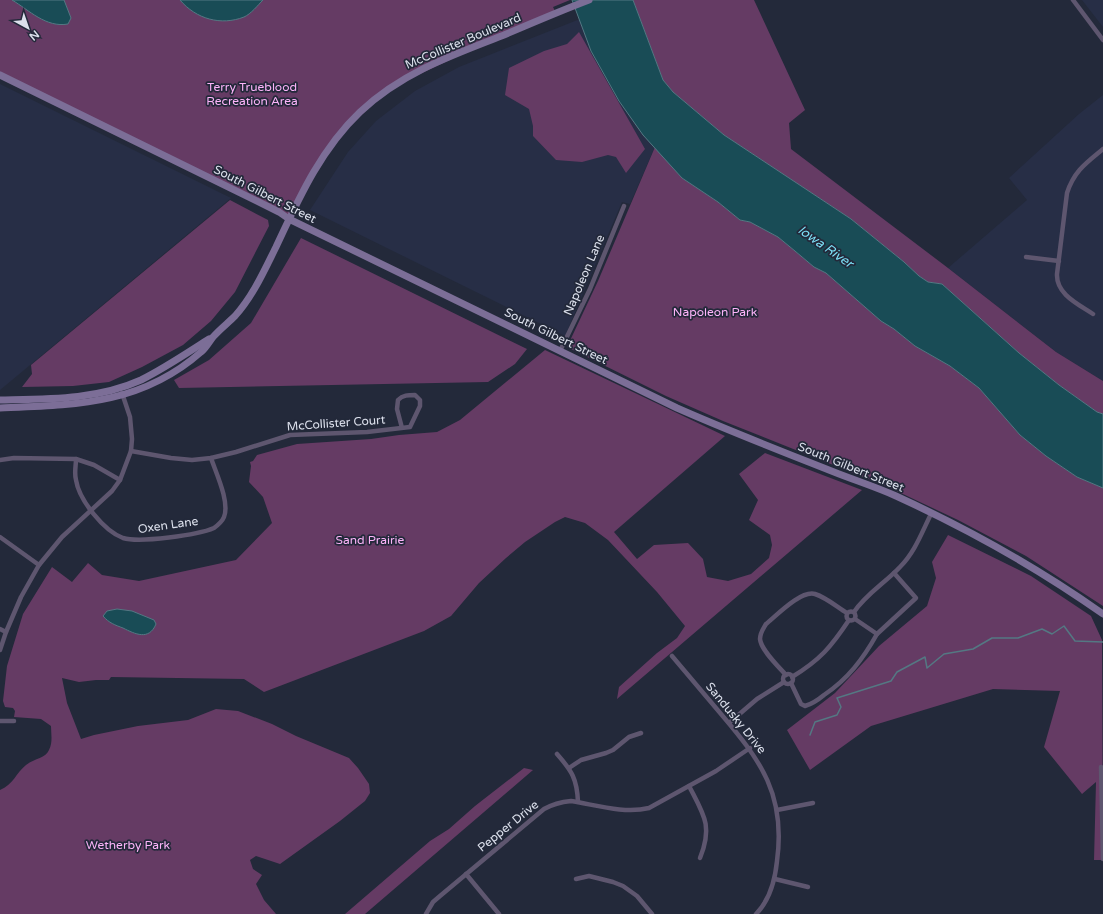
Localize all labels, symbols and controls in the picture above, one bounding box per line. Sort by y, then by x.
north arrow [8,8,48,48]
street label: McCollister Boulevard [403,10,523,72]
text: N [27,27,42,43]
park label: Terry Trueblood Recreation Area [206,80,298,108]
street label: South Gilbert Street [211,162,319,226]
water label: Iowa River [795,222,858,273]
street label: Napoleon Lane [561,232,607,318]
street label: South Gilbert Street [502,305,610,367]
park label: Napoleon Park [673,305,758,319]
street label: McCollister Court [286,413,386,433]
street label: South Gilbert Street [796,439,906,495]
street label: Oxen Lane [137,514,199,536]
park label: Sand Prairie [336,533,405,547]
street label: Sandusky Drive [703,679,769,757]
street label: Pepper Drive [475,797,541,855]
park label: Wetherby Park [86,838,171,852]

